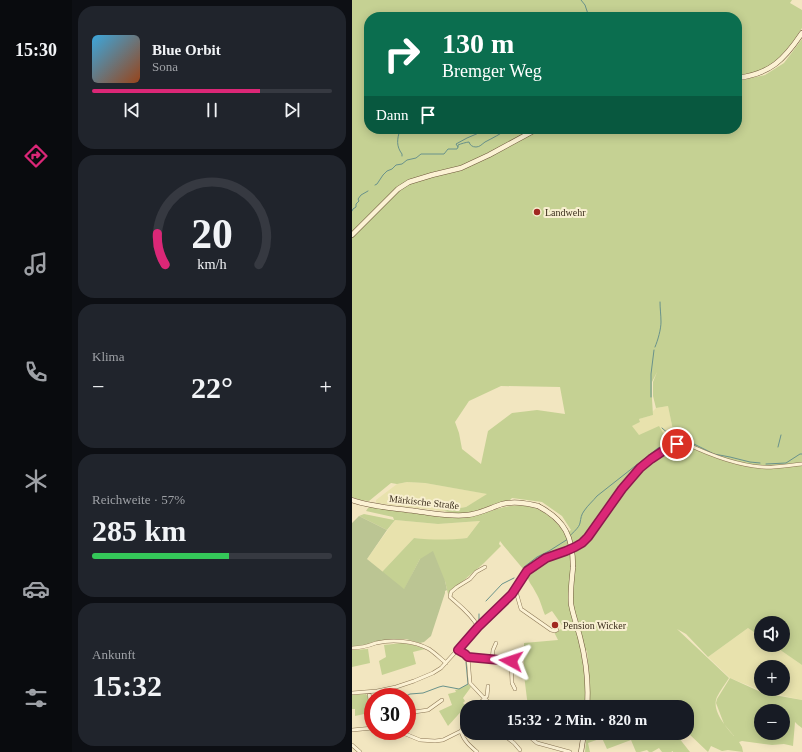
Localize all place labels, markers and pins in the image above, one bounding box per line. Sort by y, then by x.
marker: Landwehr [532,207,542,217]
place label: Landwehr [545,207,586,218]
pin [660,427,694,461]
marker: Pension Wicker [550,620,560,630]
place label: Pension Wicker [563,620,627,631]

